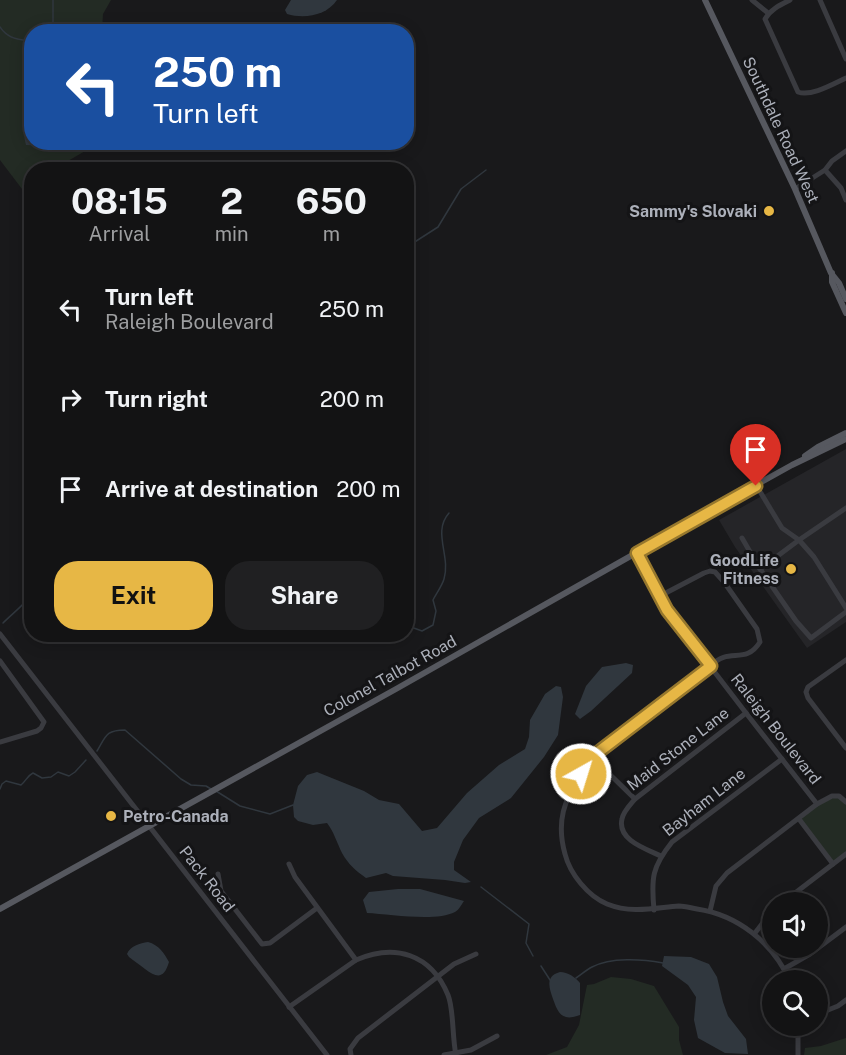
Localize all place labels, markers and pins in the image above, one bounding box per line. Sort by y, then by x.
place label: Sammy's Slovaki [629,202,757,221]
marker: Sammy's Slovaki [762,204,776,218]
pin [730,424,781,486]
place label: GoodLife Fitness [710,551,779,588]
marker: GoodLife Fitness [784,562,798,576]
place label: Petro-Canada [123,807,229,826]
marker: Petro-Canada [104,809,118,823]

